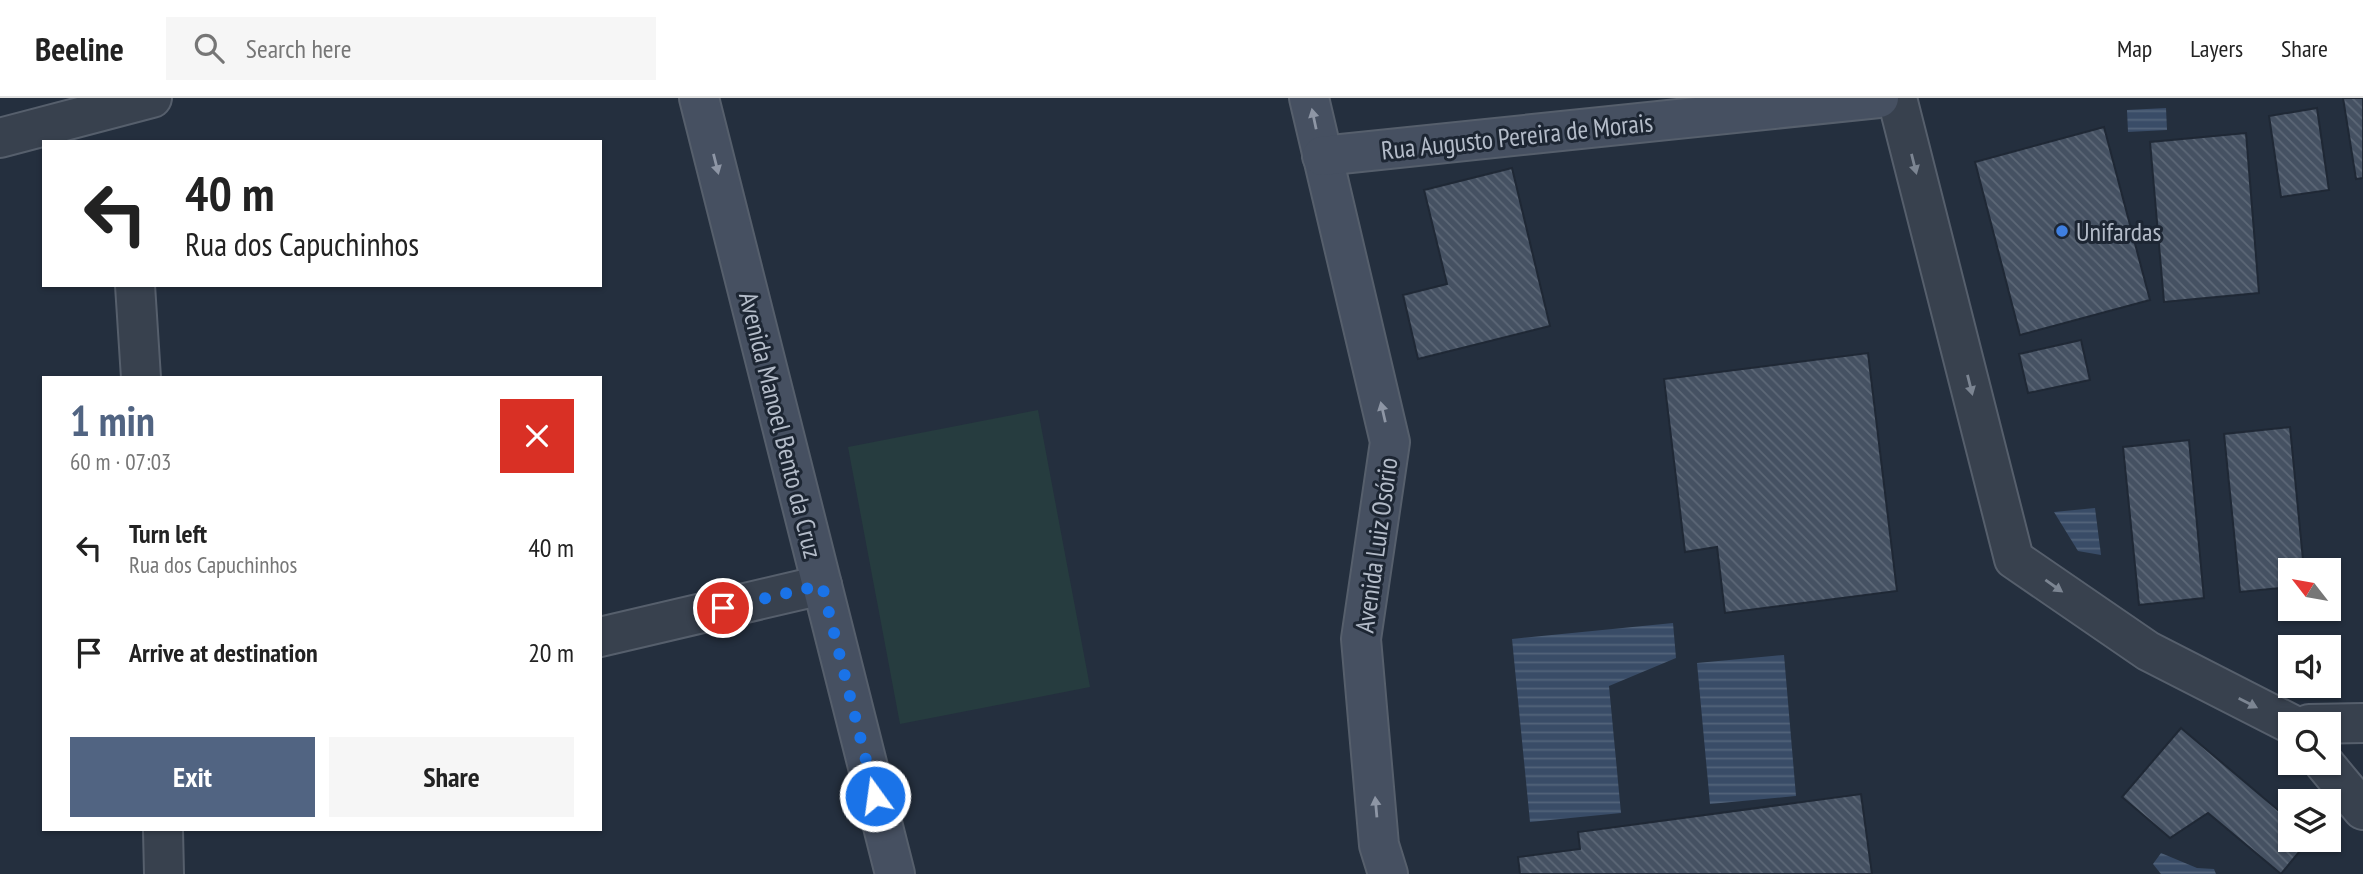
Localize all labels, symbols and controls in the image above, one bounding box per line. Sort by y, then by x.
search box [166,17,656,80]
text: Beeline [35,27,124,70]
icon: search [190,29,228,67]
text: Search here [246,32,351,65]
text: Map [2117,33,2152,64]
text: Layers [2190,33,2243,64]
text: Share [2281,33,2328,64]
street label: Rua Augusto Pereira de Morais [1379,105,1655,167]
one-way arrow [1308,108,1319,130]
one-way arrow [711,153,722,175]
one-way arrow [1909,153,1920,175]
text: 40 m [185,161,274,225]
icon: left [70,168,161,259]
place label: Unifardas [2076,215,2161,248]
text: Rua dos Capuchinhos [185,223,419,265]
marker: Unifardas [2054,223,2070,239]
street label: Avenida Manoel Bento da Cruz [732,289,830,561]
one-way arrow [1965,374,1976,396]
text: 1 min [70,393,155,448]
button: close [500,399,574,473]
one-way arrow [1377,401,1388,423]
text: 60 m · 07:03 [70,447,171,476]
street label: Avenida Luiz Osório [1347,455,1405,635]
text: Turn left [129,517,207,550]
icon: left [70,529,108,567]
text: 40 m [528,531,574,564]
text: Rua dos Capuchinhos [129,550,297,579]
north arrow [2278,558,2342,621]
map controls [2278,558,2341,852]
pin [693,578,753,638]
one-way arrow [2044,579,2063,592]
icon: arrive [704,589,742,627]
icon: arrive [70,634,108,672]
button: sound [2278,635,2341,698]
text: Arrive at destination [129,636,318,669]
text: 20 m [528,636,574,669]
one-way arrow [2238,697,2258,708]
button: search [2278,712,2341,775]
button: Exit [70,737,315,817]
button: Share [329,737,574,817]
position arrow [838,759,912,833]
button: layers [2278,789,2341,852]
one-way arrow [1370,796,1381,818]

